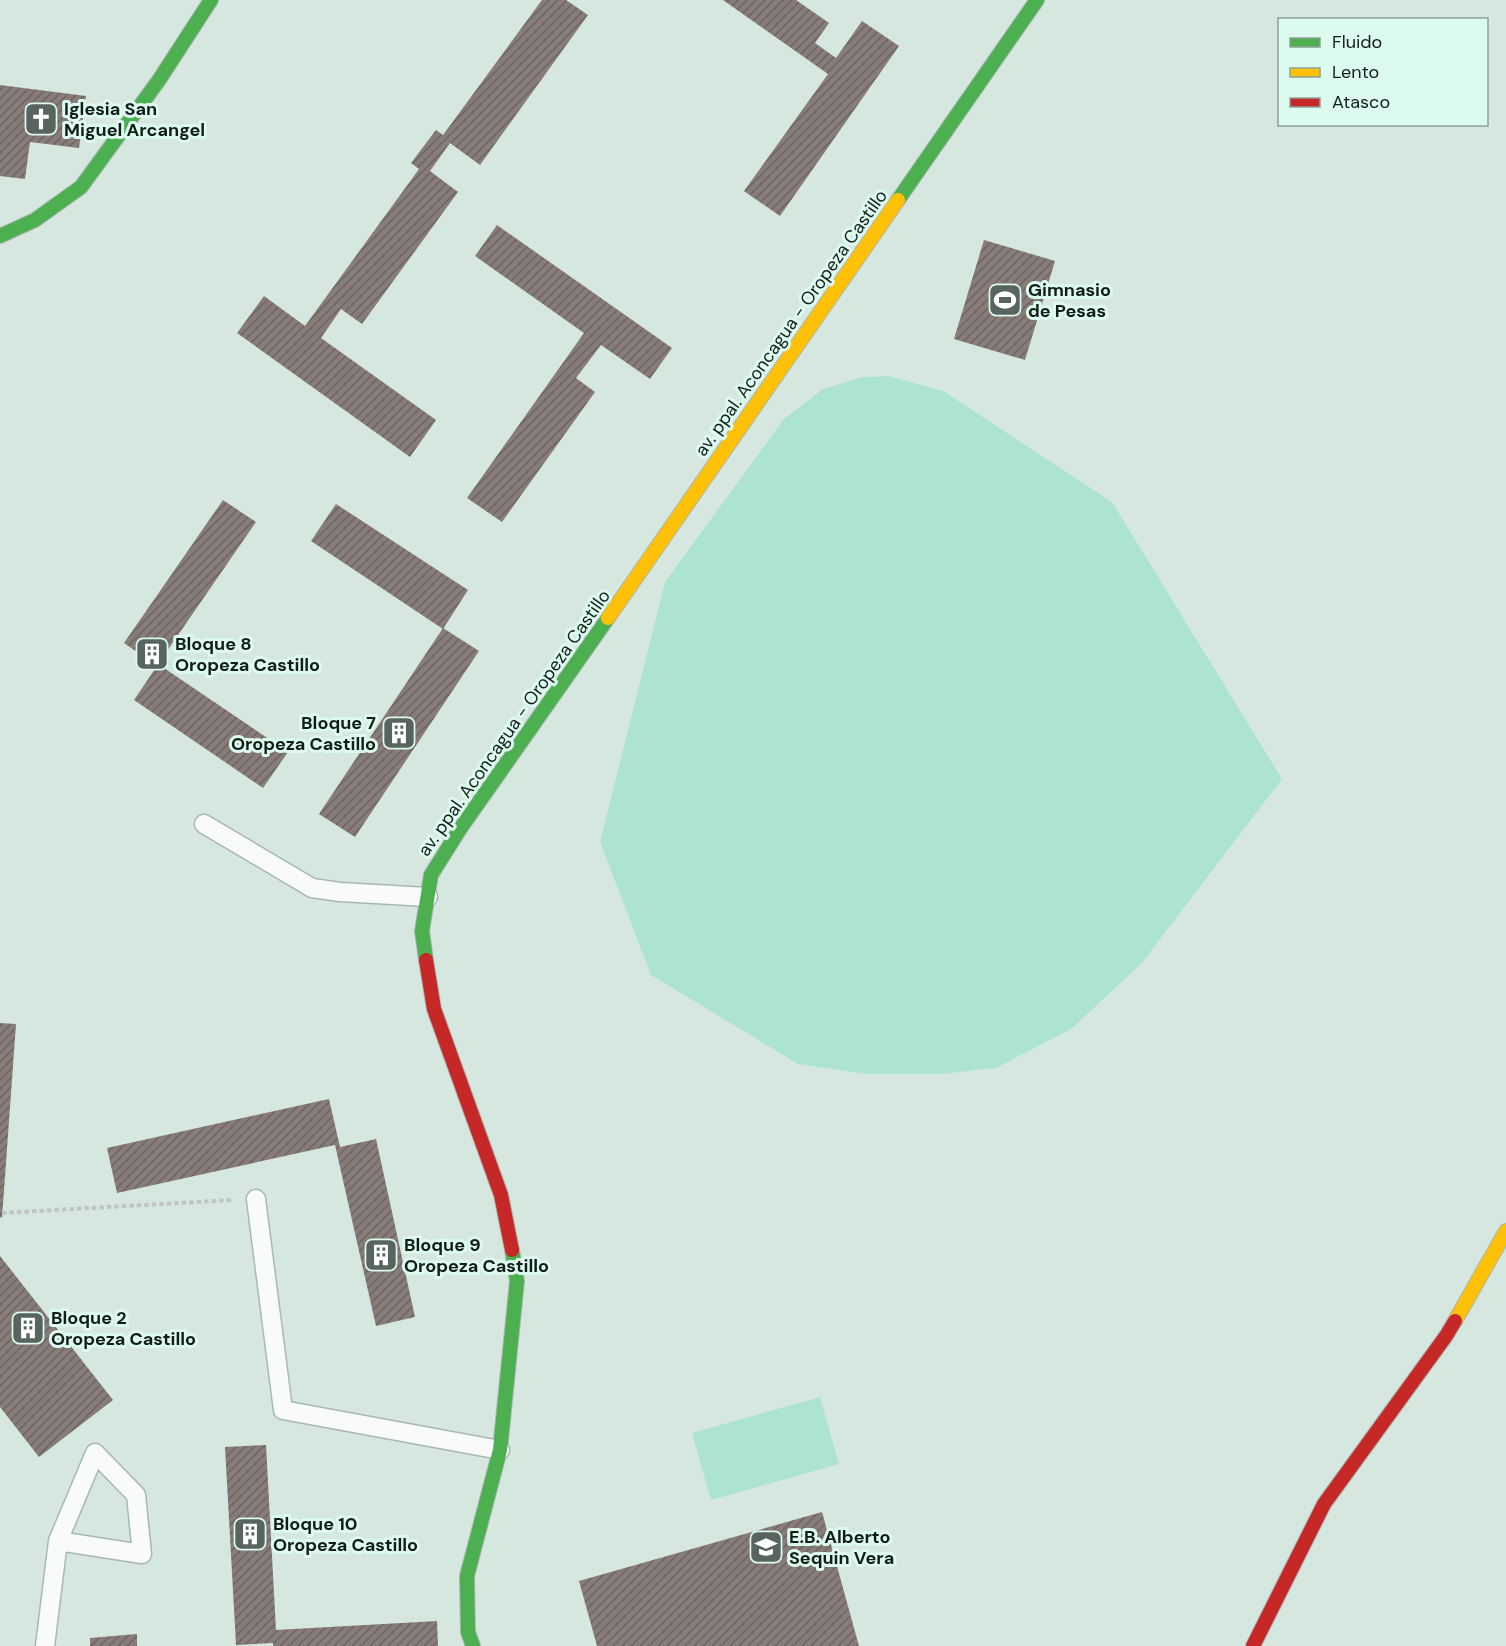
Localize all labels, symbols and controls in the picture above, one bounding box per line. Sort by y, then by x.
legend [1278,18,1488,126]
text: Fluido [1332,30,1382,54]
text: Lento [1332,60,1379,84]
text: Atasco [1332,90,1390,114]
place label: Iglesia San Miguel Arcangel [64,97,205,142]
church icon: Iglesia San Miguel Arcangel [23,101,59,137]
street label: av. ppal. Aconcagua - Oropeza Castillo [689,185,893,461]
place label: Gimnasio de Pesas [1028,278,1111,323]
sports icon: Gimnasio de Pesas [987,282,1023,318]
street label: av. ppal. Aconcagua - Oropeza Castillo [412,585,616,861]
place label: Bloque 8 Oropeza Castillo [175,632,320,677]
building icon: Bloque 8 Oropeza Castillo [134,636,170,672]
place label: Bloque 7 Oropeza Castillo [231,711,376,756]
building icon: Bloque 7 Oropeza Castillo [381,715,417,751]
place label: Bloque 9 Oropeza Castillo [404,1233,549,1278]
building icon: Bloque 9 Oropeza Castillo [363,1237,399,1273]
place label: Bloque 2 Oropeza Castillo [51,1306,196,1351]
building icon: Bloque 2 Oropeza Castillo [10,1310,46,1346]
place label: Bloque 10 Oropeza Castillo [273,1512,418,1557]
building icon: Bloque 10 Oropeza Castillo [232,1516,268,1552]
place label: E.B. Alberto Sequin Vera [789,1525,894,1570]
school or university icon: E.B. Alberto Sequin Vera [748,1529,784,1565]

